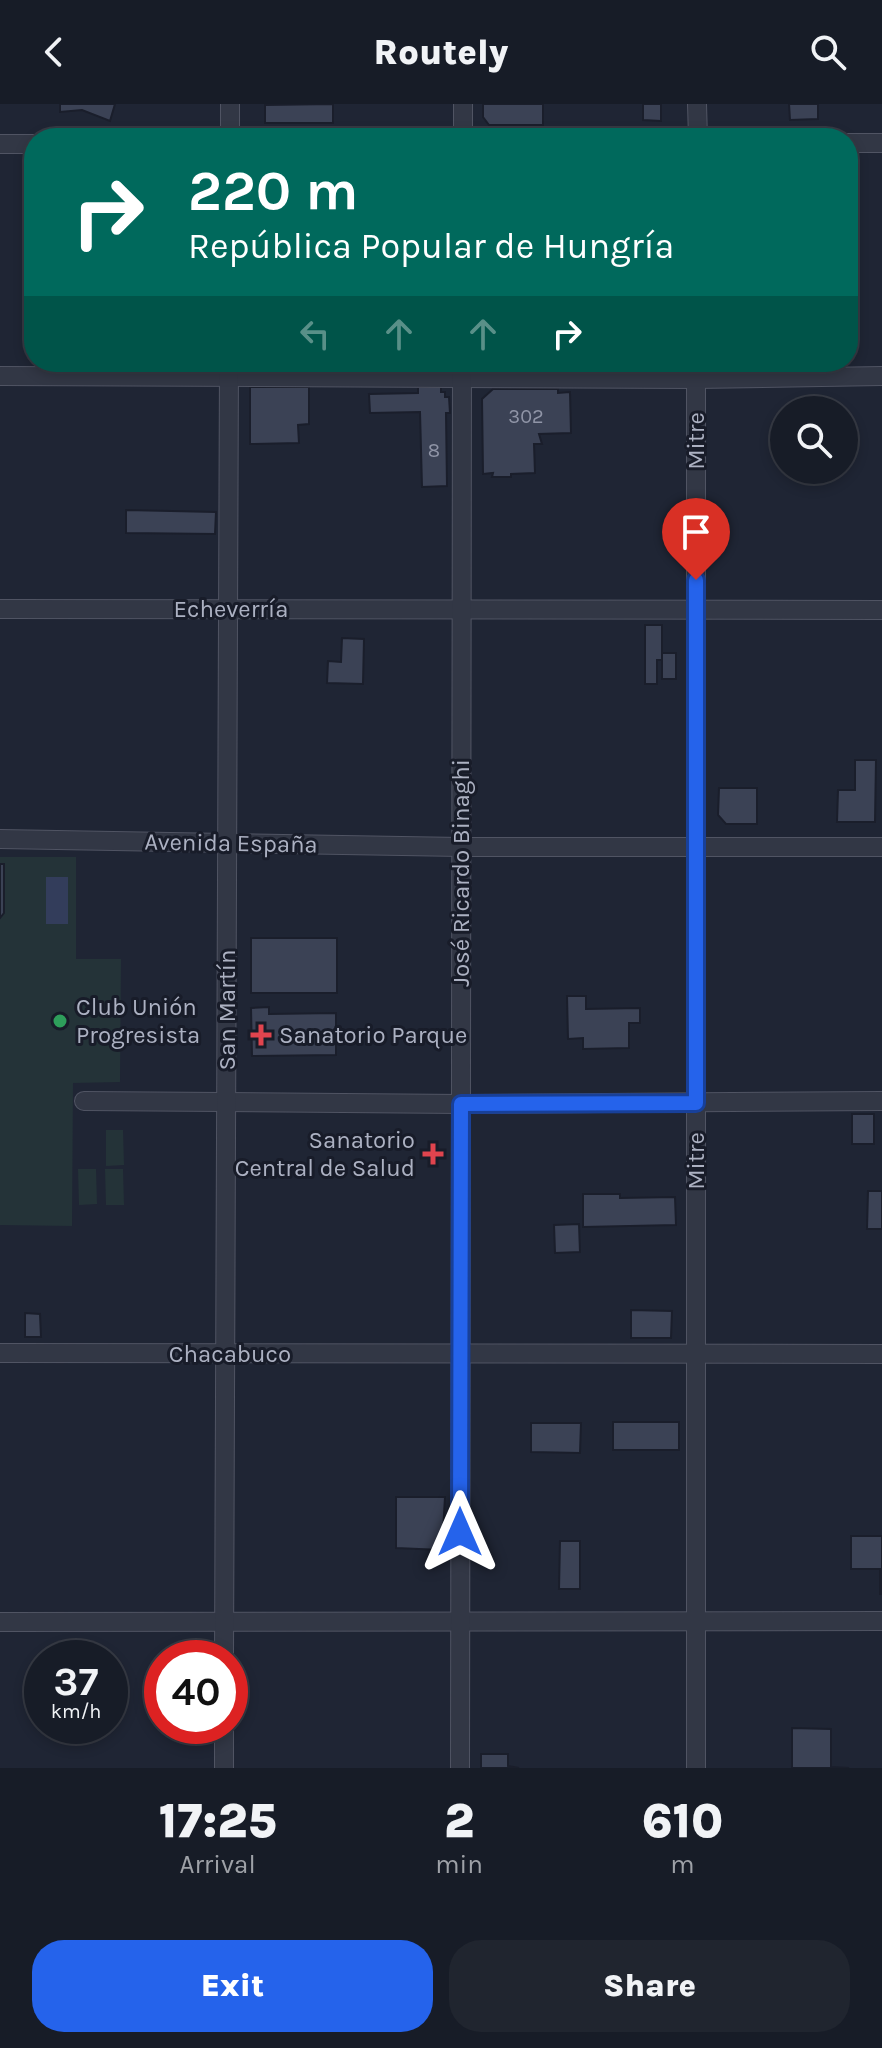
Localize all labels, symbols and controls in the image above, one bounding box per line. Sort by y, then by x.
icon: back [32,30,76,74]
icon: search [806,30,850,74]
text: Routely [374,31,508,73]
text: 220 m [188,158,359,223]
icon: right [56,160,160,264]
text: República Popular de Hungría [188,225,674,267]
icon: left [293,312,337,356]
icon: ahead [377,312,421,356]
icon: ahead [461,312,505,356]
icon: right [545,312,589,356]
map controls [770,396,858,484]
button: search [770,396,858,484]
house number: 302 [508,405,544,428]
street label: Mitre [682,412,710,470]
house number: 8 [428,439,440,462]
pin [662,498,730,580]
icon: arrive [674,510,718,554]
street label: Echeverría [174,595,288,623]
street label: José Ricardo Binaghi [447,759,475,987]
street label: Avenida España [144,827,318,859]
street label: San Martín [213,950,241,1070]
place label: Club Unión Progresista [76,993,200,1049]
marker: Club Unión Progresista [51,1012,69,1030]
place label: Sanatorio Parque [279,1021,467,1049]
marker: Sanatorio Parque [250,1024,272,1046]
place label: Sanatorio Central de Salud [235,1126,415,1182]
street label: Mitre [682,1132,710,1190]
marker: Sanatorio Central de Salud [422,1143,444,1165]
street label: Chacabuco [169,1340,291,1368]
position arrow [418,1490,502,1574]
speed limit sign: 40 [144,1640,248,1744]
text: 37 [54,1658,98,1705]
text: km/h [51,1700,101,1723]
text: 17:25 [159,1793,277,1849]
text: 2 [444,1793,474,1849]
text: 610 [642,1793,723,1849]
text: Arrival [180,1849,256,1880]
text: min [435,1849,483,1880]
text: m [670,1849,695,1880]
button: Exit [32,1940,433,2032]
button: Share [449,1940,850,2032]

